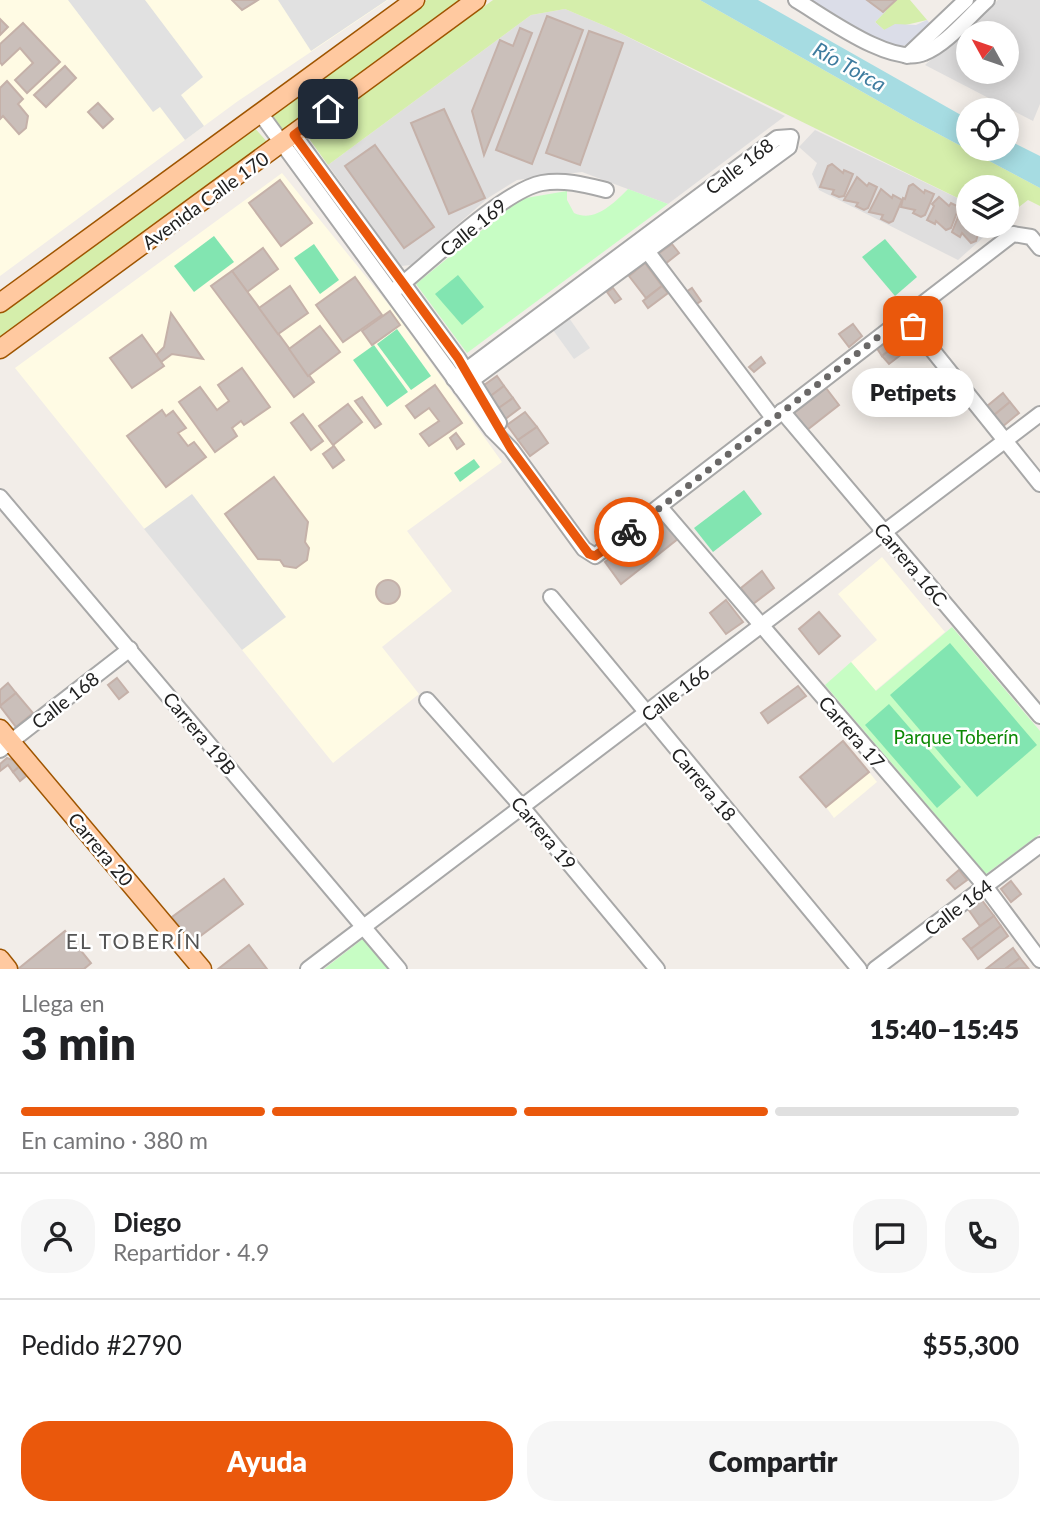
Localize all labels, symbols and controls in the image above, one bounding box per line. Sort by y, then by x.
north arrow [956,21,1018,84]
map controls [956,21,1019,238]
water label: Río Torca [809,36,891,96]
pin [298,79,358,139]
icon: home [309,90,347,128]
button: locate [956,98,1019,161]
street label: Calle 168 [701,133,777,199]
street label: Avenida Calle 170 [137,146,273,254]
button: layers [956,175,1019,238]
street label: Calle 169 [435,193,511,261]
pin [883,296,943,356]
icon: bag [894,307,932,345]
callout: Petipets [852,368,974,417]
text: Petipets [870,378,956,406]
courier [594,497,664,567]
icon: bike [610,513,648,551]
street label: Carrera 16C [870,518,953,610]
street label: Calle 166 [637,660,713,726]
street label: Calle 168 [27,667,103,733]
street label: Carrera 19B [159,687,241,779]
street label: Carrera 17 [814,691,890,773]
park label: Parque Toberín [893,725,1019,748]
street label: Carrera 18 [667,743,741,825]
street label: Carrera 19 [507,792,581,874]
street label: Carrera 20 [64,808,138,890]
street label: Calle 164 [920,874,996,940]
district label: EL TOBERÍN [66,928,202,953]
text: Llega en [21,989,105,1017]
text: 15:40–15:45 [869,1013,1019,1045]
text: 3 min [21,1015,136,1070]
text: En camino · 380 m [21,1126,208,1154]
button: person [21,1199,95,1273]
button: chat [853,1199,927,1273]
button: phone [945,1199,1019,1273]
text: Diego [113,1206,181,1238]
text: Repartidor · 4.9 [113,1238,269,1266]
text: Pedido #2790 [21,1329,182,1361]
text: $55,300 [922,1329,1019,1361]
button: Ayuda [21,1421,513,1501]
button: Compartir [527,1421,1019,1501]

